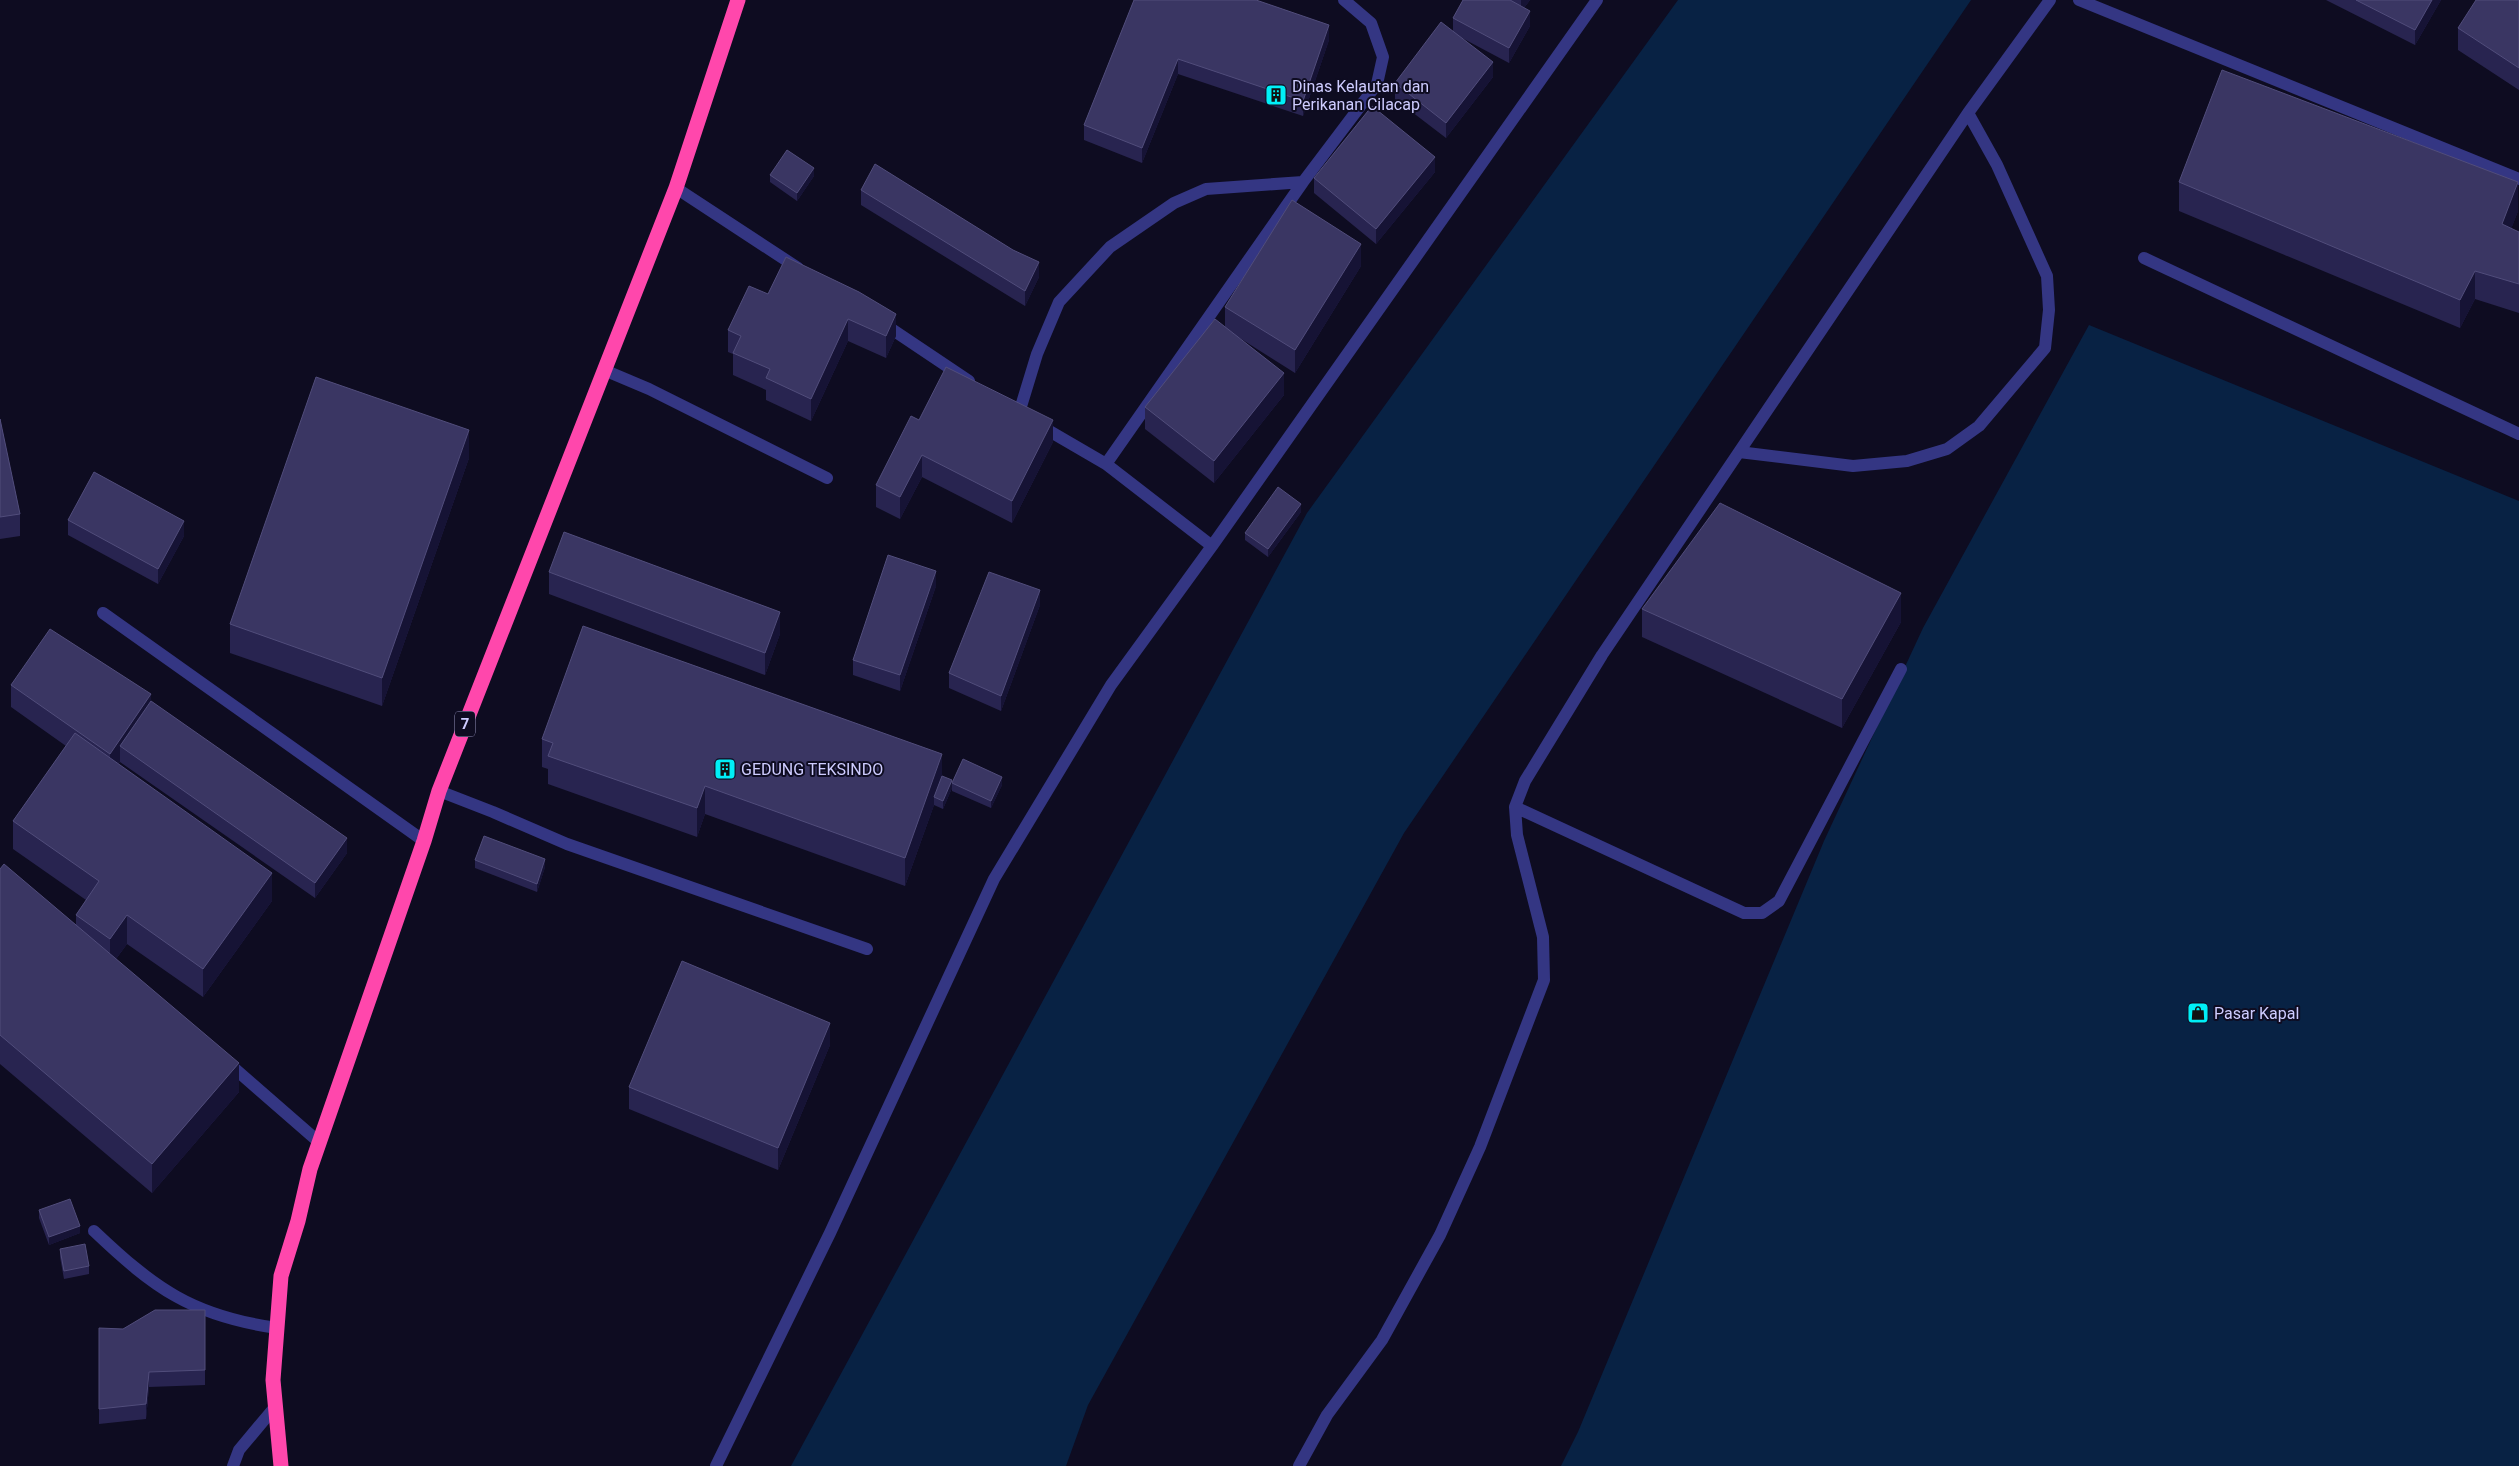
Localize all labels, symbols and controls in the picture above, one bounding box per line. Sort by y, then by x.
place label: Dinas Kelautan dan Perikanan Cilacap [1292,77,1429,114]
building icon: Dinas Kelautan dan Perikanan Cilacap [1264,83,1288,107]
road number: 7 [455,712,475,736]
building icon: GEDUNG TEKSINDO [713,757,737,781]
place label: GEDUNG TEKSINDO [741,760,883,779]
shop icon: Pasar Kapal [2186,1001,2210,1025]
place label: Pasar Kapal [2214,1004,2299,1023]

